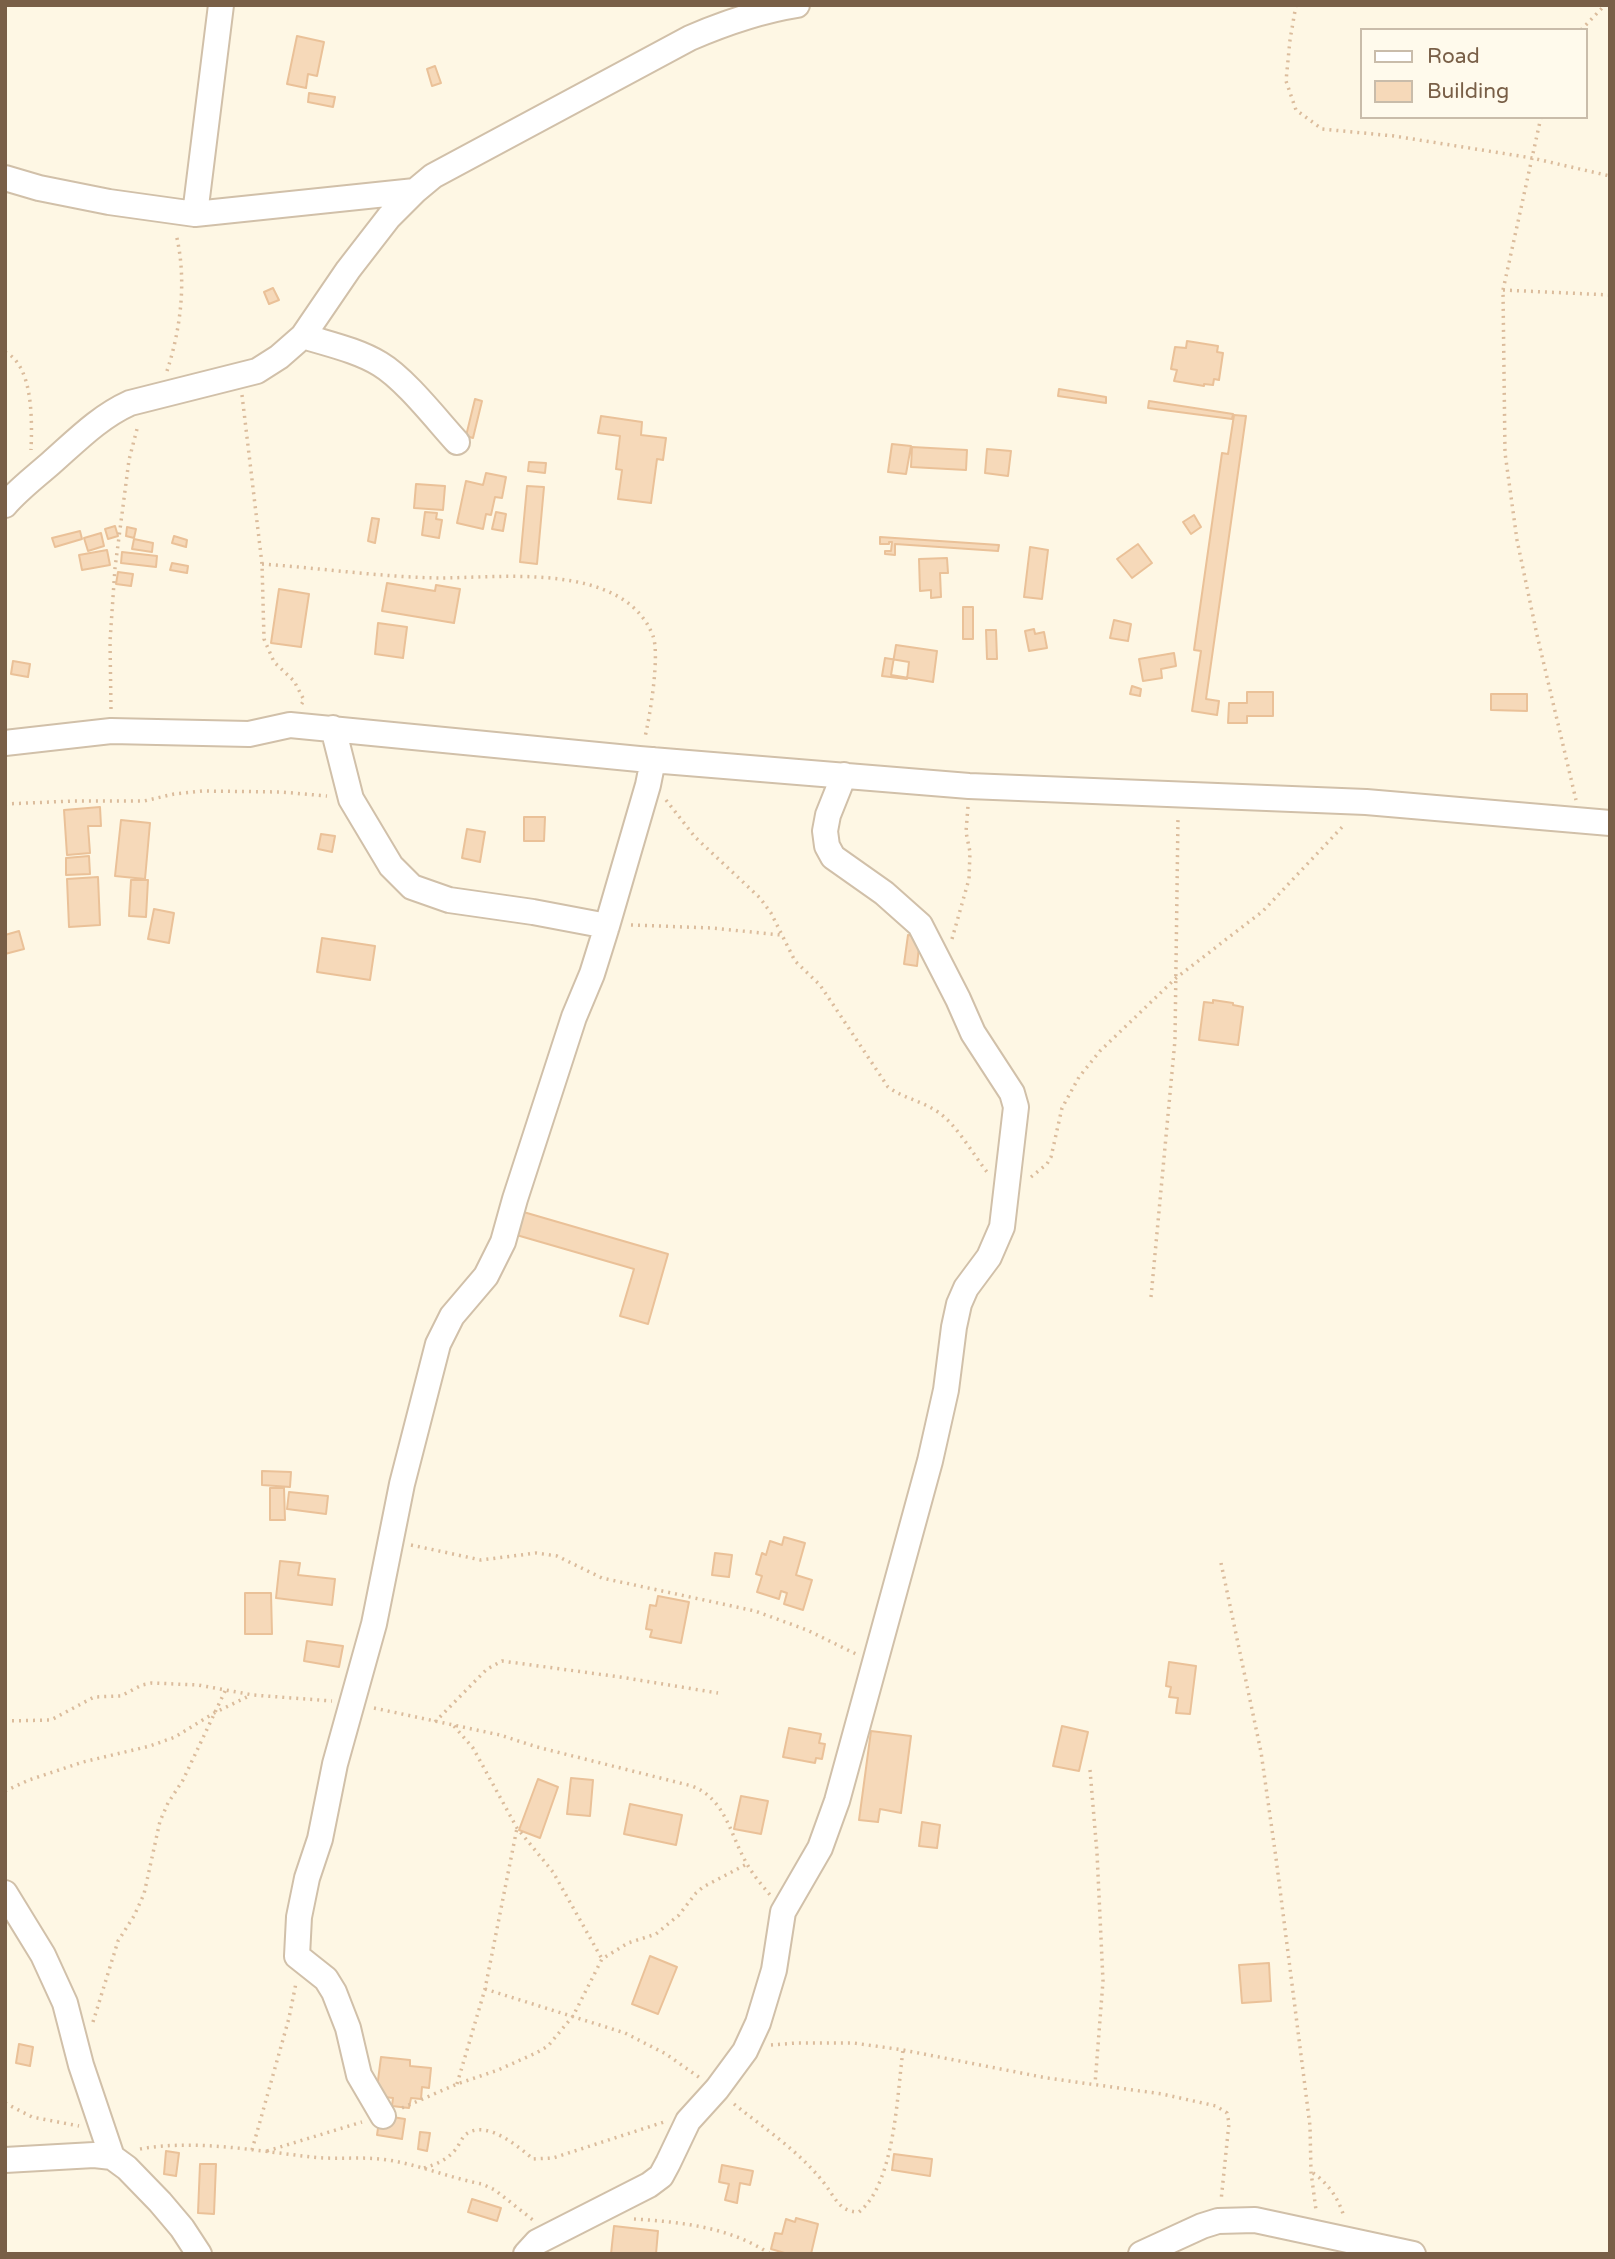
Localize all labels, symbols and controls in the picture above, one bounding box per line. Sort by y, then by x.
legend [1360,28,1587,119]
text: Road [1427,44,1480,69]
text: Building [1427,79,1509,104]

